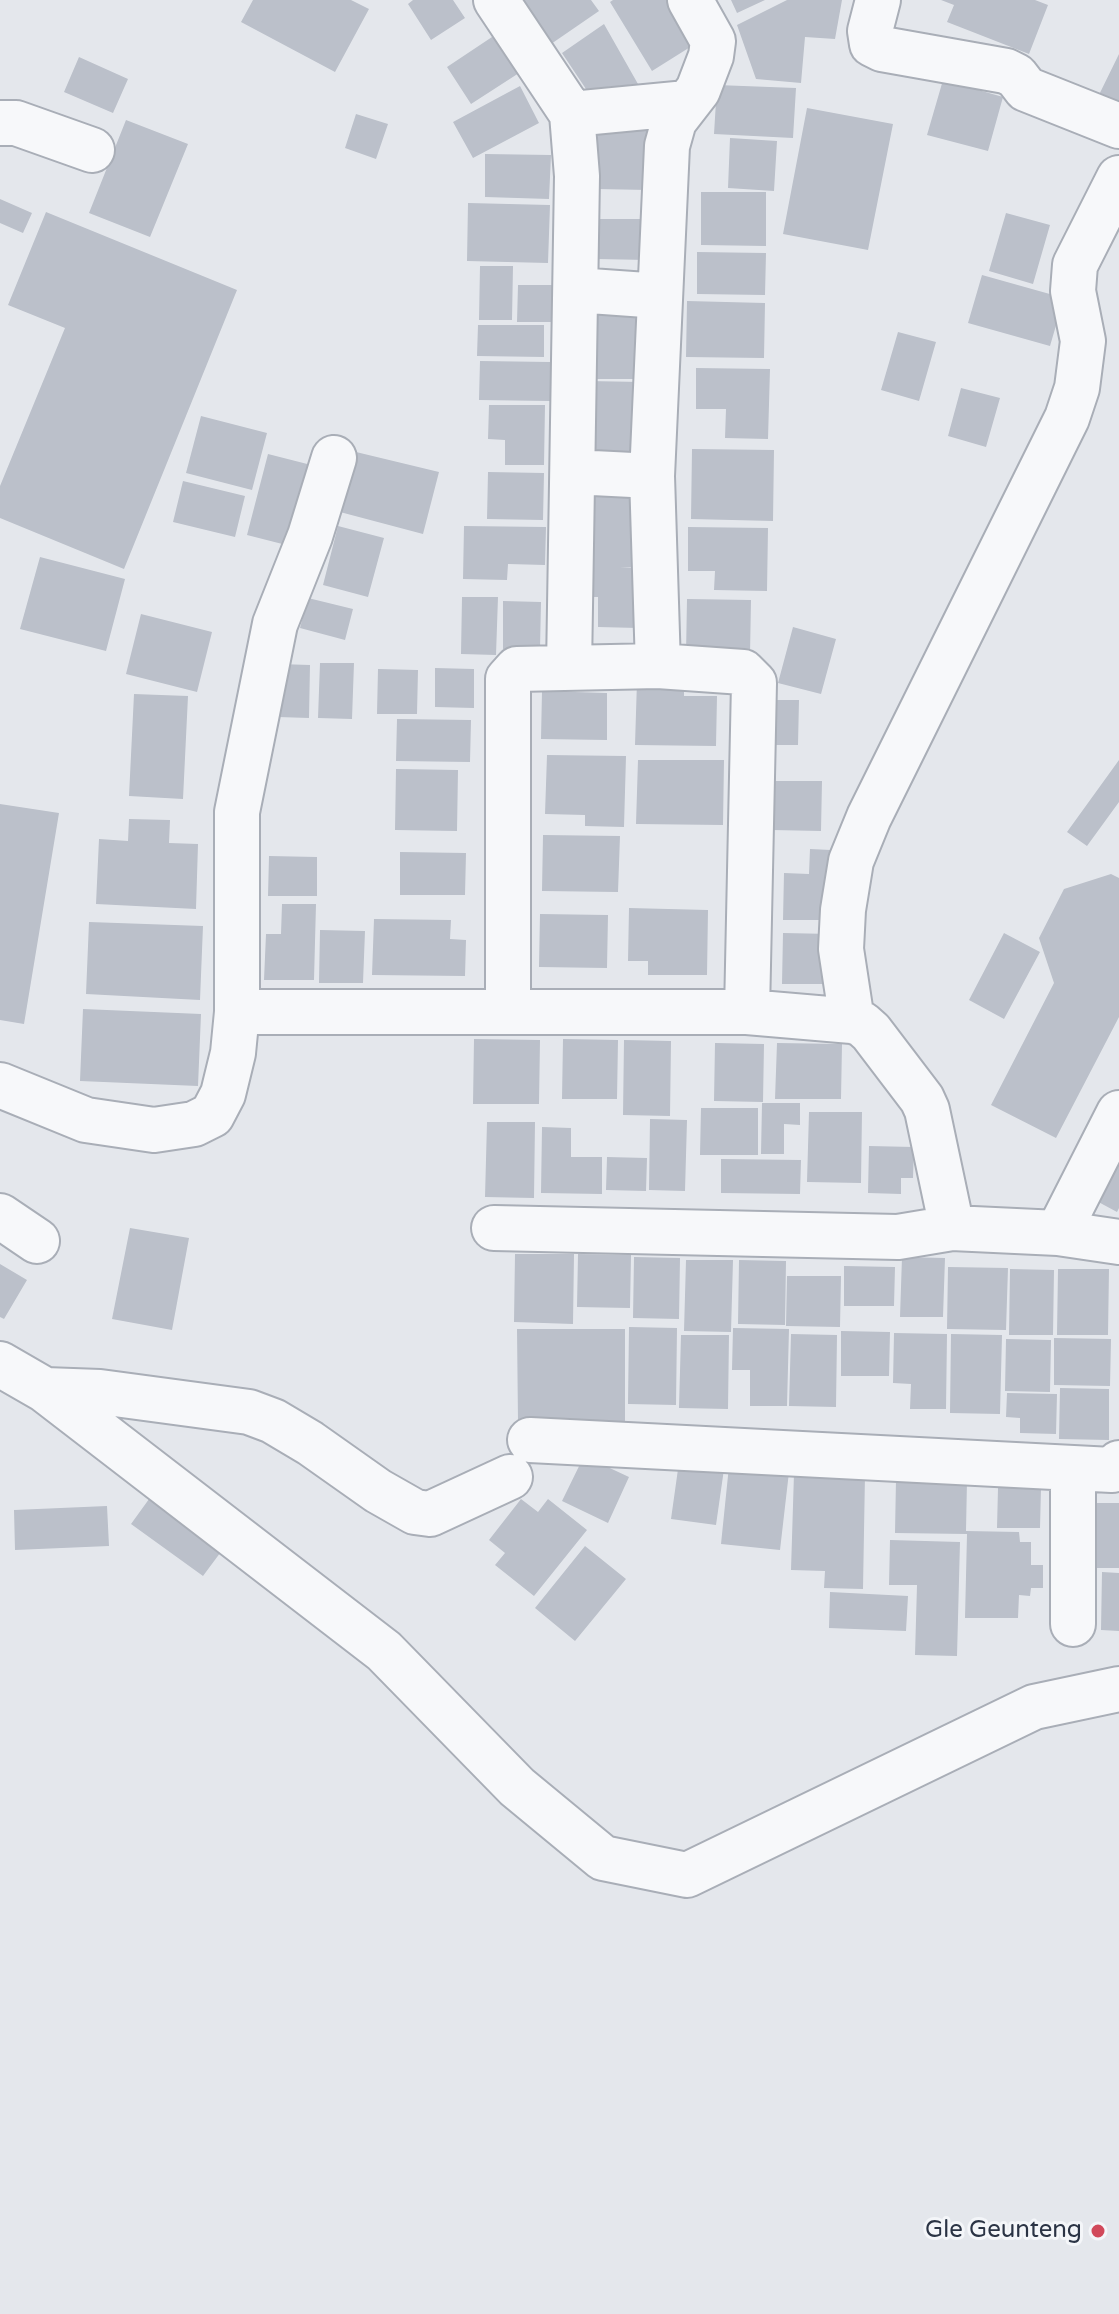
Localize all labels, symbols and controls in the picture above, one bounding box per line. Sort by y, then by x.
place label: Gle Geunteng [925,2217,1082,2245]
marker: Gle Geunteng [1089,2222,1107,2240]

